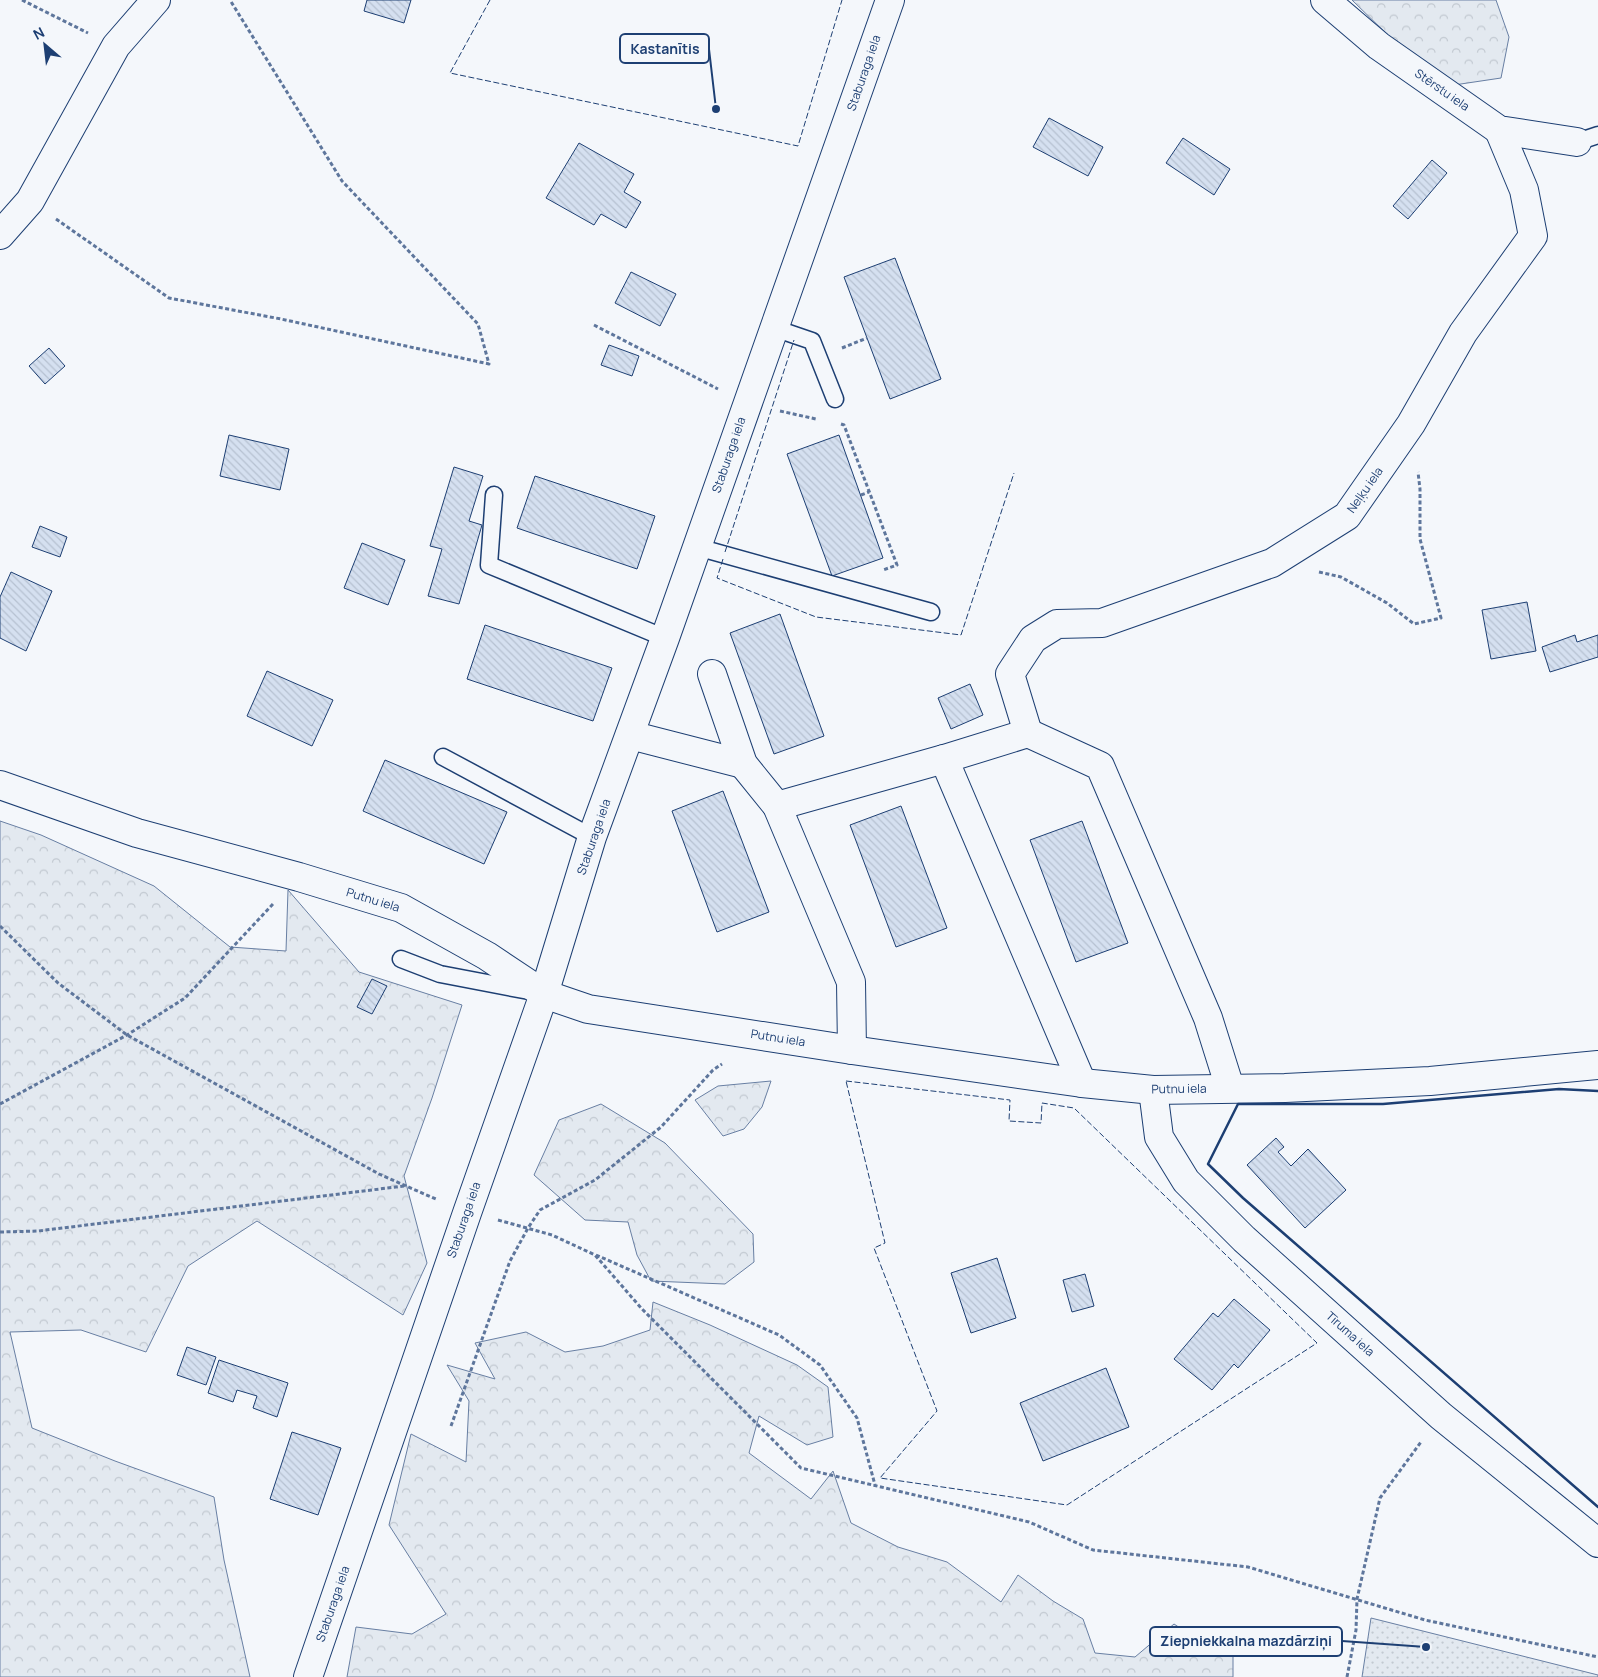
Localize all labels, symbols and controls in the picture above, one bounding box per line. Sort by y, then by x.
north arrow [20,20,70,70]
text: N [30,22,48,44]
street label: Staburaga iela [843,33,884,113]
callout: Kastanītis [620,34,709,63]
text: Kastanītis [630,39,700,58]
street label: Stērstu iela [1412,64,1473,115]
street label: Staburaga iela [708,415,749,495]
street label: Neļķu iela [1342,463,1387,516]
street label: Staburaga iela [573,797,614,877]
street label: Putnu iela [344,883,402,916]
street label: Putnu iela [750,1025,807,1050]
street label: Putnu iela [1151,1080,1207,1097]
street label: Staburaga iela [443,1180,484,1260]
street label: Tīruma iela [1322,1307,1378,1360]
street label: Staburaga iela [312,1564,353,1644]
callout: Ziepniekkalna mazdārziņi [1150,1627,1342,1656]
text: Ziepniekkalna mazdārziņi [1160,1631,1332,1651]

